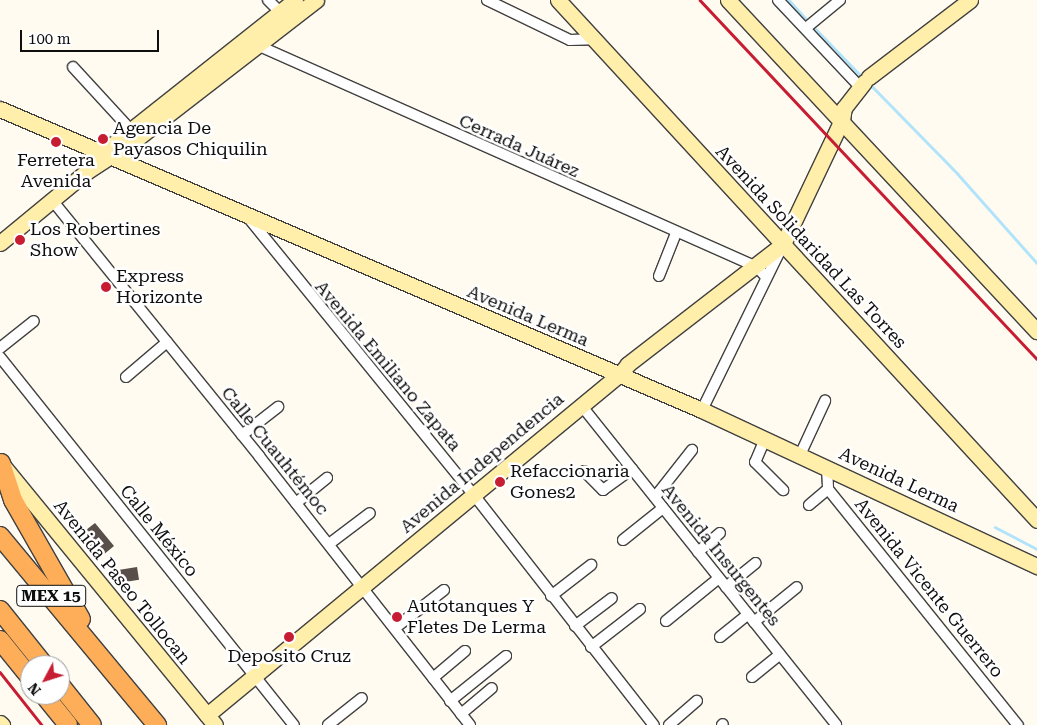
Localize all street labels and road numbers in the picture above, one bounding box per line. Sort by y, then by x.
street label: Cerrada Juárez [456,110,582,182]
street label: Avenida Solidaridad Las Torres [711,141,911,353]
street label: Avenida Emiliano Zapata [310,276,466,456]
street label: Avenida Lerma [464,281,592,351]
street label: Calle Cuauhtémoc [217,382,333,520]
street label: Avenida Independencia [396,388,568,538]
street label: Avenida Lerma [836,443,962,517]
street label: Avenida Insurgentes [657,480,785,630]
street label: Calle México [115,481,203,581]
street label: Avenida Vicente Guerrero [850,494,1008,682]
street label: Avenida Paseo Tollocan [49,495,195,669]
road number: MEX 15 [16,582,86,610]

